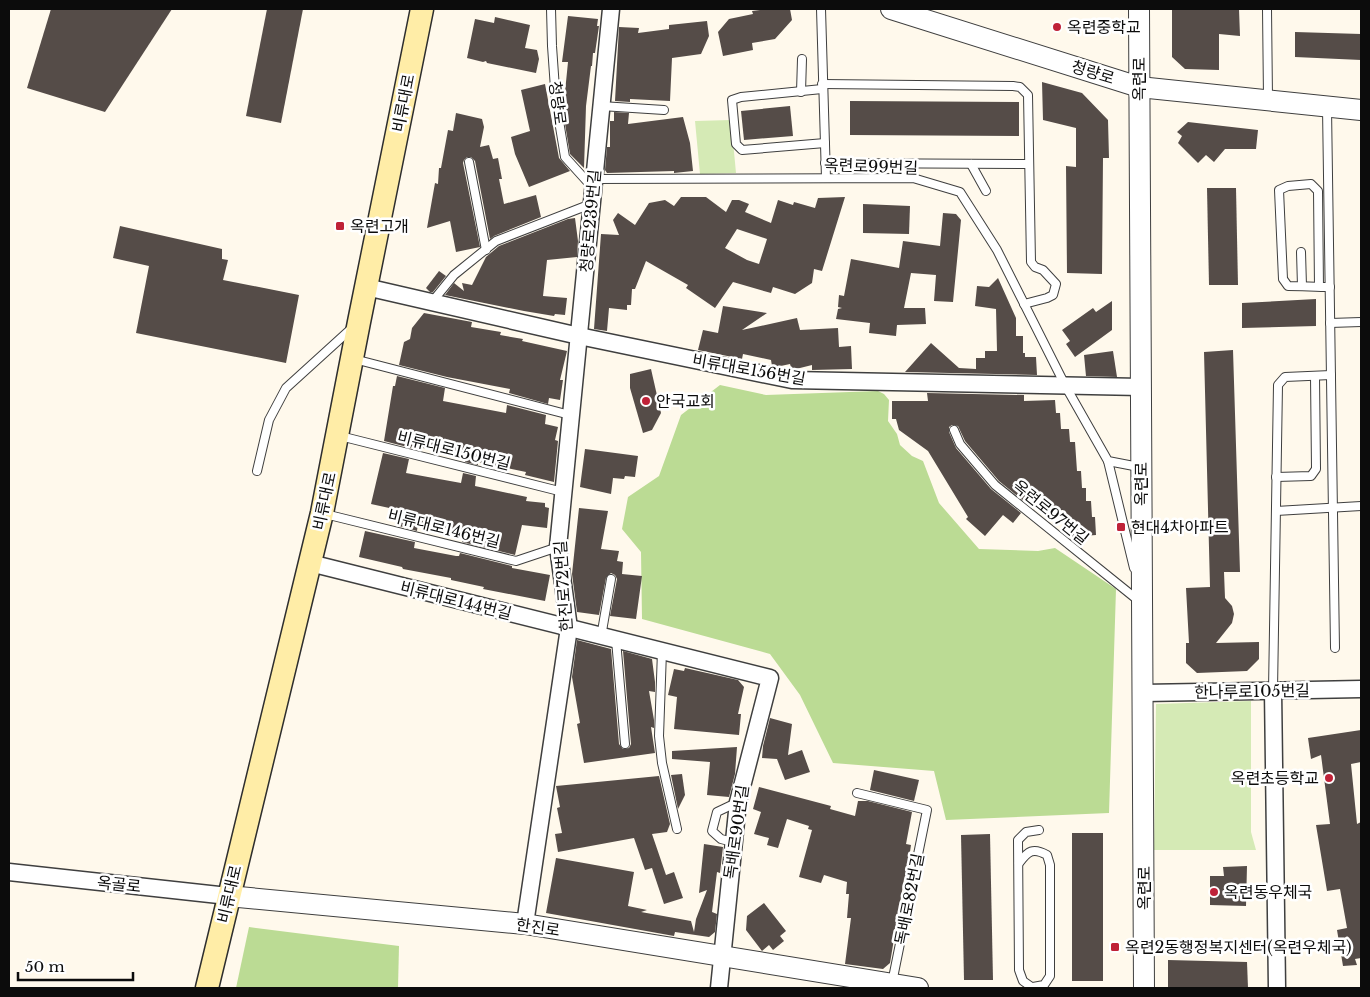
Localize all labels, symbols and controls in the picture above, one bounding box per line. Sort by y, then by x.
place label: 옥련중학교 [1067,17,1141,37]
marker: 옥련중학교 [1051,21,1063,33]
street label: 청량로 [1069,56,1117,88]
street label: 옥련로 [1129,57,1149,101]
street label: 비류대로 [388,72,418,134]
street label: 청량로 [545,80,571,126]
street label: 옥련로99번길 [824,154,918,178]
street label: 청량로239번길 [576,169,604,273]
place label: 옥련고개 [350,216,409,236]
marker: 옥련고개 [334,220,346,232]
street label: 비류대로156번길 [691,349,807,389]
place label: 안국교회 [656,391,715,411]
marker: 안국교회 [640,395,652,407]
street label: 비류대로150번길 [395,426,513,474]
street label: 옥련로 [1131,462,1151,506]
street label: 비류대로 [308,470,340,532]
street label: 옥련로97번길 [1009,475,1093,549]
street label: 비류대로146번길 [386,504,502,552]
place label: 현대4차아파트 [1131,517,1229,537]
marker: 현대4차아파트 [1115,521,1127,533]
street label: 한진로72번길 [550,540,576,632]
street label: 비류대로144번길 [398,576,514,624]
street label: 한나루로105번길 [1194,680,1310,702]
place label: 옥련초등학교 [1231,768,1319,788]
marker: 옥련초등학교 [1323,772,1335,784]
street label: 독배로90번길 [719,783,753,881]
street label: 독배로82번길 [890,851,928,947]
street label: 비류대로 [213,863,245,925]
street label: 옥련로 [1134,866,1154,910]
street label: 옥골로 [96,872,142,896]
place label: 옥련동우체국 [1224,882,1312,902]
marker: 옥련동우체국 [1208,886,1220,898]
street label: 한진로 [515,914,562,940]
place label: 옥련2동행정복지센터(옥련우체국) [1125,937,1352,957]
marker: 옥련2동행정복지센터(옥련우체국) [1109,941,1121,953]
scale bar [18,950,132,982]
text: 50 m [25,957,65,976]

